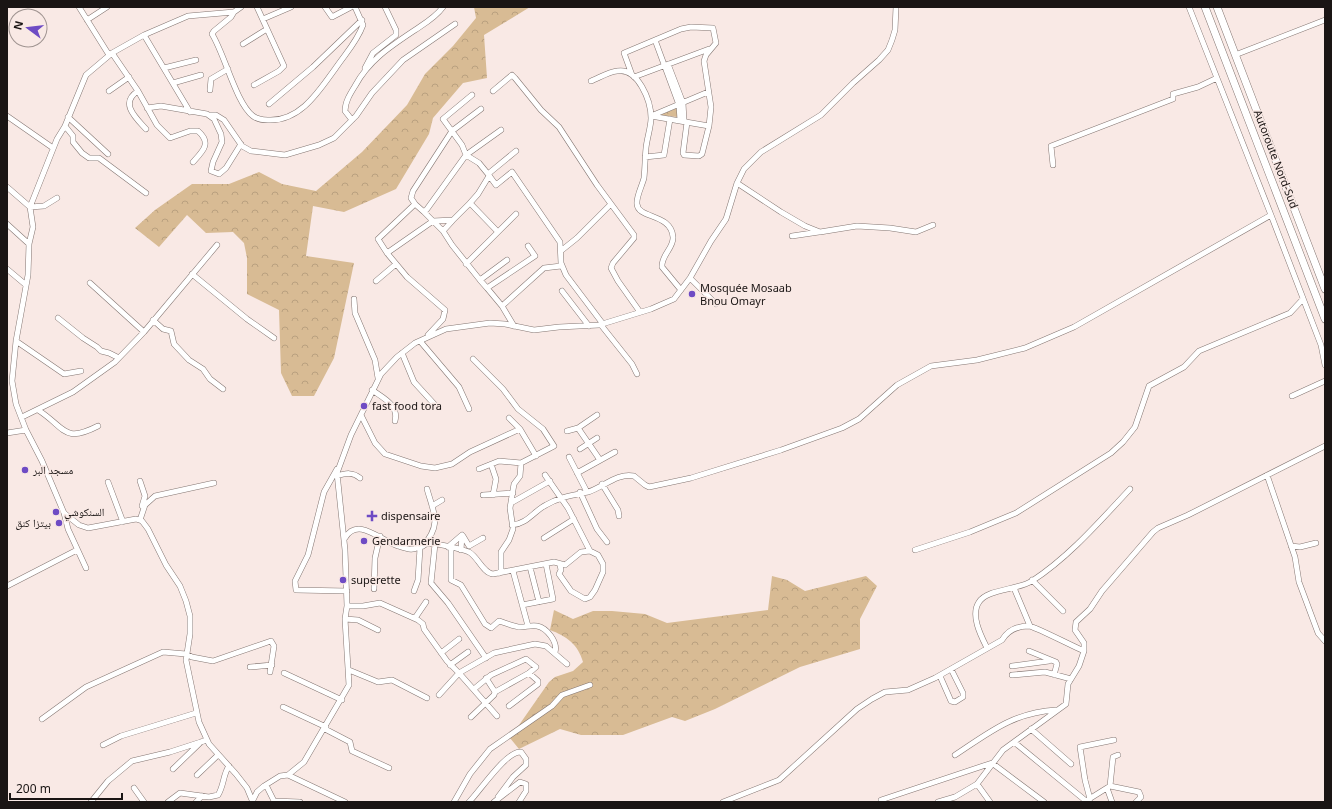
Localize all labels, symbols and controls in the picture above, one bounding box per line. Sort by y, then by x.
north arrow [8,8,48,48]
text: N [9,19,26,32]
street label: Autoroute Nord-Sud [1251,107,1302,210]
place label: Mosquée Mosaab Bnou Omayr [700,280,792,308]
marker: Mosquée Mosaab Bnou Omayr [687,289,697,299]
place label: fast food tora [372,398,442,413]
marker: fast food tora [359,401,369,411]
place label: مسجد البر [32,462,73,477]
marker: مسجد البر [20,465,30,475]
place label: السنكوشي [64,504,104,521]
marker: السنكوشي [51,507,61,517]
place label: dispensaire [381,508,440,523]
marker: dispensaire [366,510,378,522]
place label: بيتزا كنق [15,515,51,530]
marker: بيتزا كنق [54,518,64,528]
place label: Gendarmerie [372,533,441,548]
marker: Gendarmerie [359,536,369,546]
place label: superette [351,572,401,587]
marker: superette [338,575,348,585]
scale bar [10,775,122,801]
text: 200 m [16,780,51,797]

